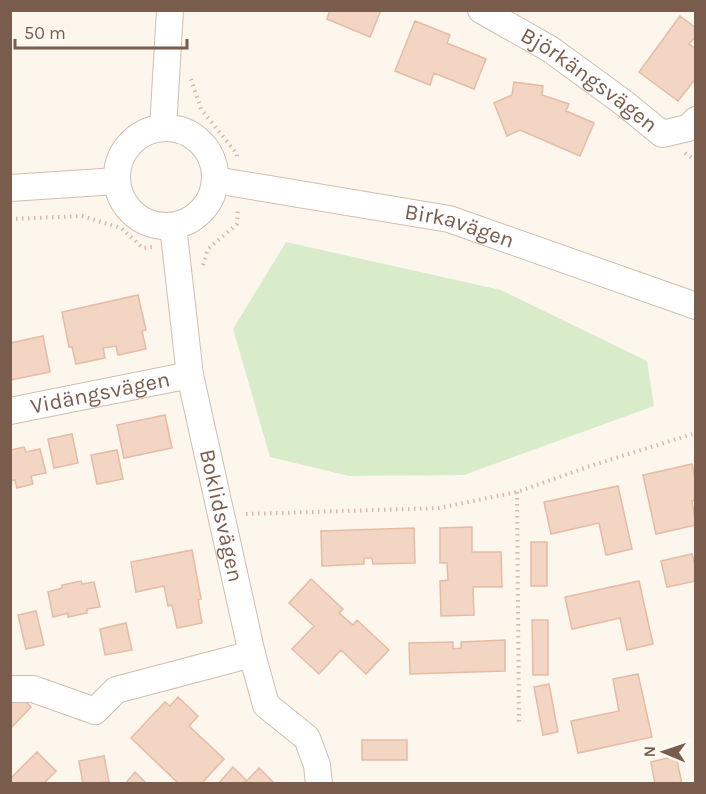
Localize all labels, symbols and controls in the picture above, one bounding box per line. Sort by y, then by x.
scale bar [15,12,188,50]
text: 50 m [24,22,66,44]
street label: Björkängsvägen [516,22,663,138]
street label: Birkavägen [403,199,518,254]
street label: Vidängsvägen [28,366,172,420]
street label: Boklidsvägen [194,447,249,585]
north arrow [634,722,694,782]
text: N [640,745,659,758]

